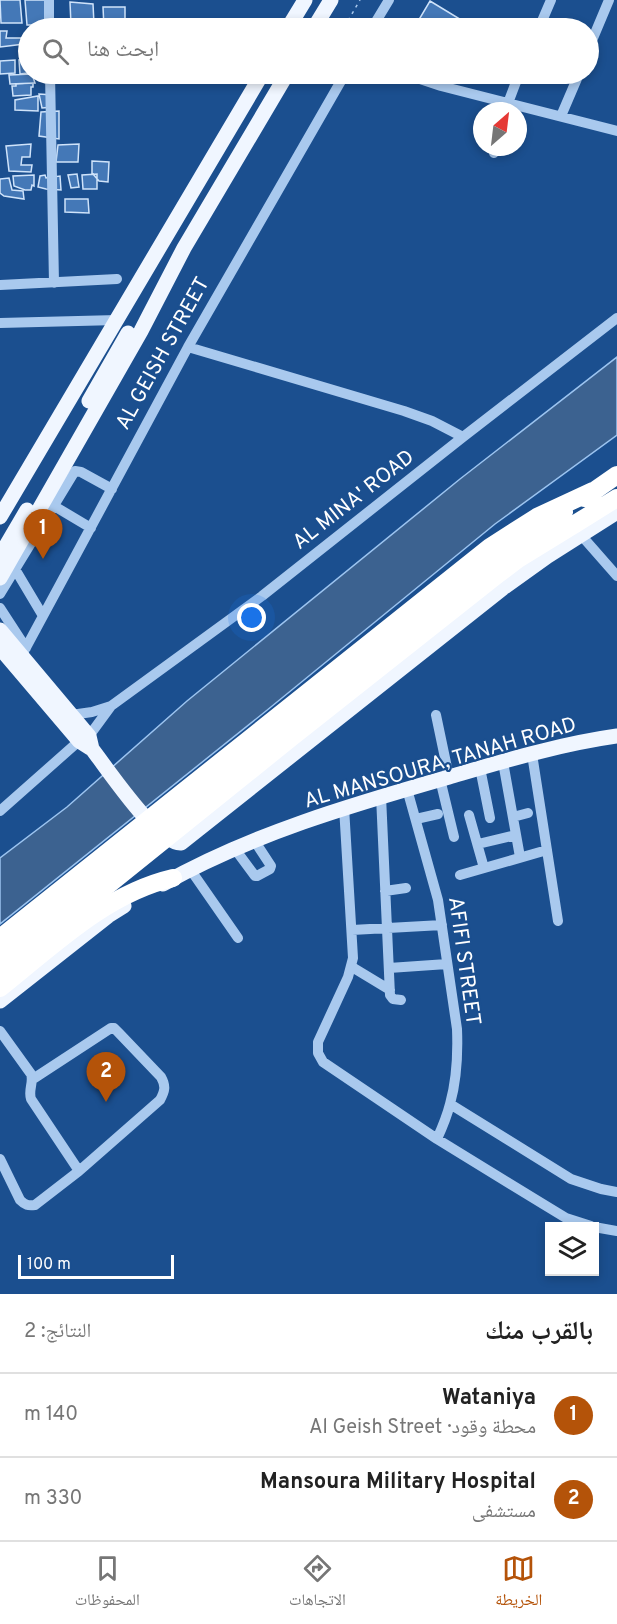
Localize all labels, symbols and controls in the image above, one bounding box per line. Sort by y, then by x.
search box [18,18,599,84]
icon: search [39,35,72,68]
text: ابحث هنا [87,37,159,64]
north arrow [473,102,527,156]
street label: AL GEISH STREET [110,273,216,435]
street label: AL MINA' ROAD [288,444,420,556]
pin: 1 [24,510,63,559]
your location [237,603,266,632]
street label: AL MANSOURA, TANAH ROAD [301,712,580,815]
street label: AFIFI STREET [441,895,486,1027]
pin: 2 [86,1052,126,1102]
map controls [545,1222,599,1276]
button: layers [545,1222,599,1276]
scale bar [18,1252,174,1280]
text: 100 m [27,1255,71,1275]
text: بالقرب منك [485,1316,593,1349]
text: النتائج: 2 [24,1319,91,1345]
text: Wataniya [442,1385,536,1412]
text: 140 m [24,1402,78,1428]
text: 1 [570,1402,578,1428]
text: محطة وقود · Al Geish Street [309,1415,536,1441]
text: Mansoura Military Hospital [260,1469,536,1496]
text: 330 m [24,1486,82,1512]
text: 2 [567,1486,580,1512]
text: مستشفى [472,1499,536,1525]
tab: المحفوظات [75,1552,140,1615]
tab: الاتجاهات [289,1552,346,1615]
tab: الخريطة [495,1552,542,1615]

